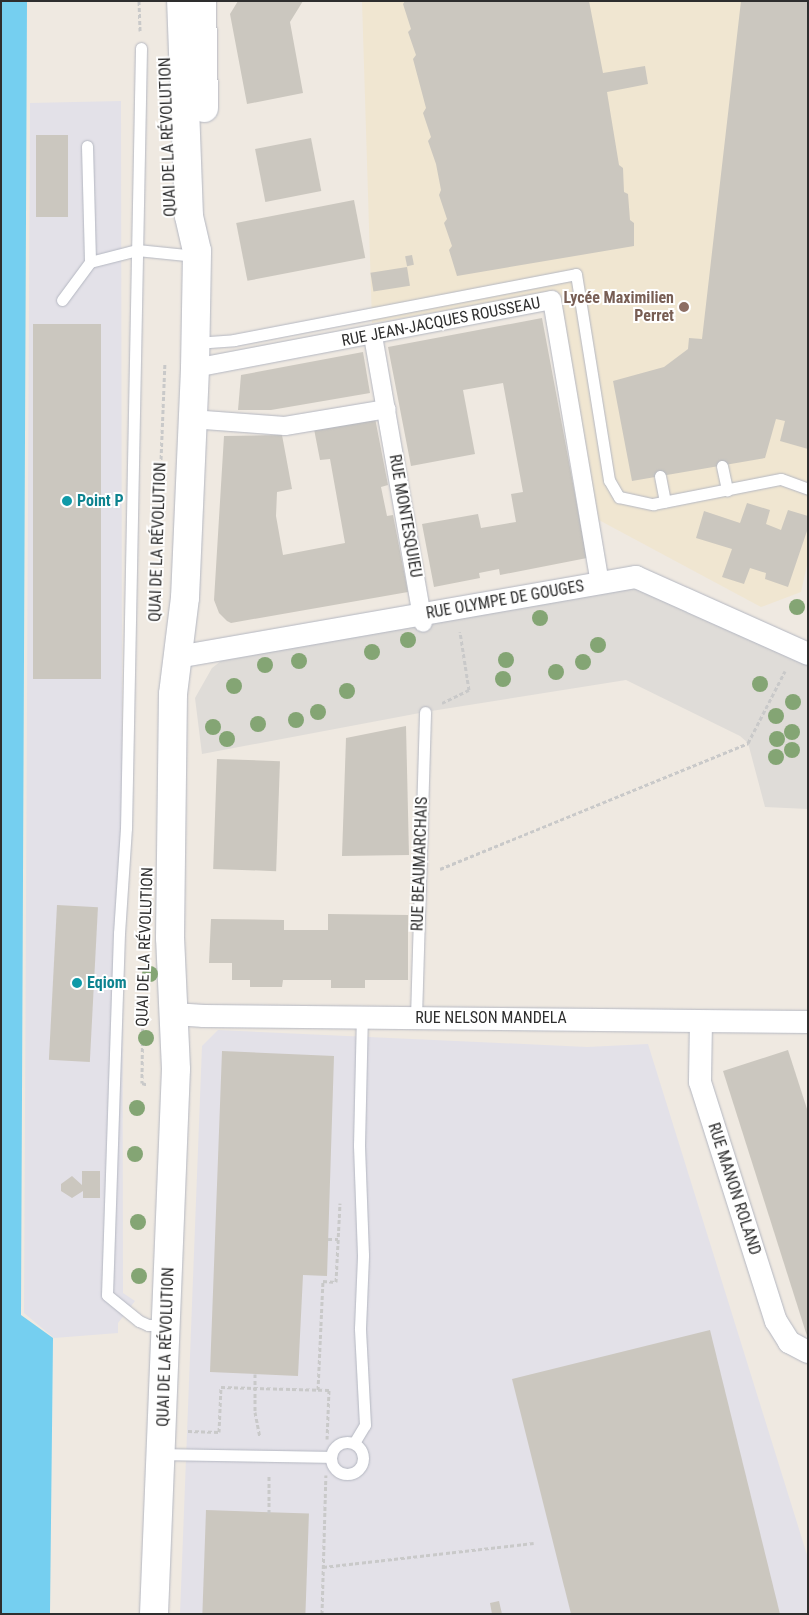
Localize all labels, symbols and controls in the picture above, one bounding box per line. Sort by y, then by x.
street label: QUAI DE LA RÉVOLUTION [156,57,180,217]
place label: Lycée Maximilien Perret [563,288,674,326]
street label: RUE JEAN-JACQUES ROUSSEAU [340,293,542,351]
marker: Lycée Maximilien Perret [678,301,690,313]
street label: RUE MONTESQUIEU [385,453,425,579]
street label: QUAI DE LA RÉVOLUTION [146,462,170,622]
place label: Point P [77,491,124,511]
marker: Point P [61,495,73,507]
street label: RUE OLYMPE DE GOUGES [425,577,585,623]
street label: RUE BEAUMARCHAIS [408,796,432,932]
street label: QUAI DE LA RÉVOLUTION [133,867,157,1027]
place label: Eqiom [87,973,127,993]
marker: Eqiom [71,977,83,989]
street label: RUE NELSON MANDELA [415,1008,567,1028]
street label: RUE MANON ROLAND [704,1120,764,1258]
street label: QUAI DE LA RÉVOLUTION [154,1267,178,1427]

